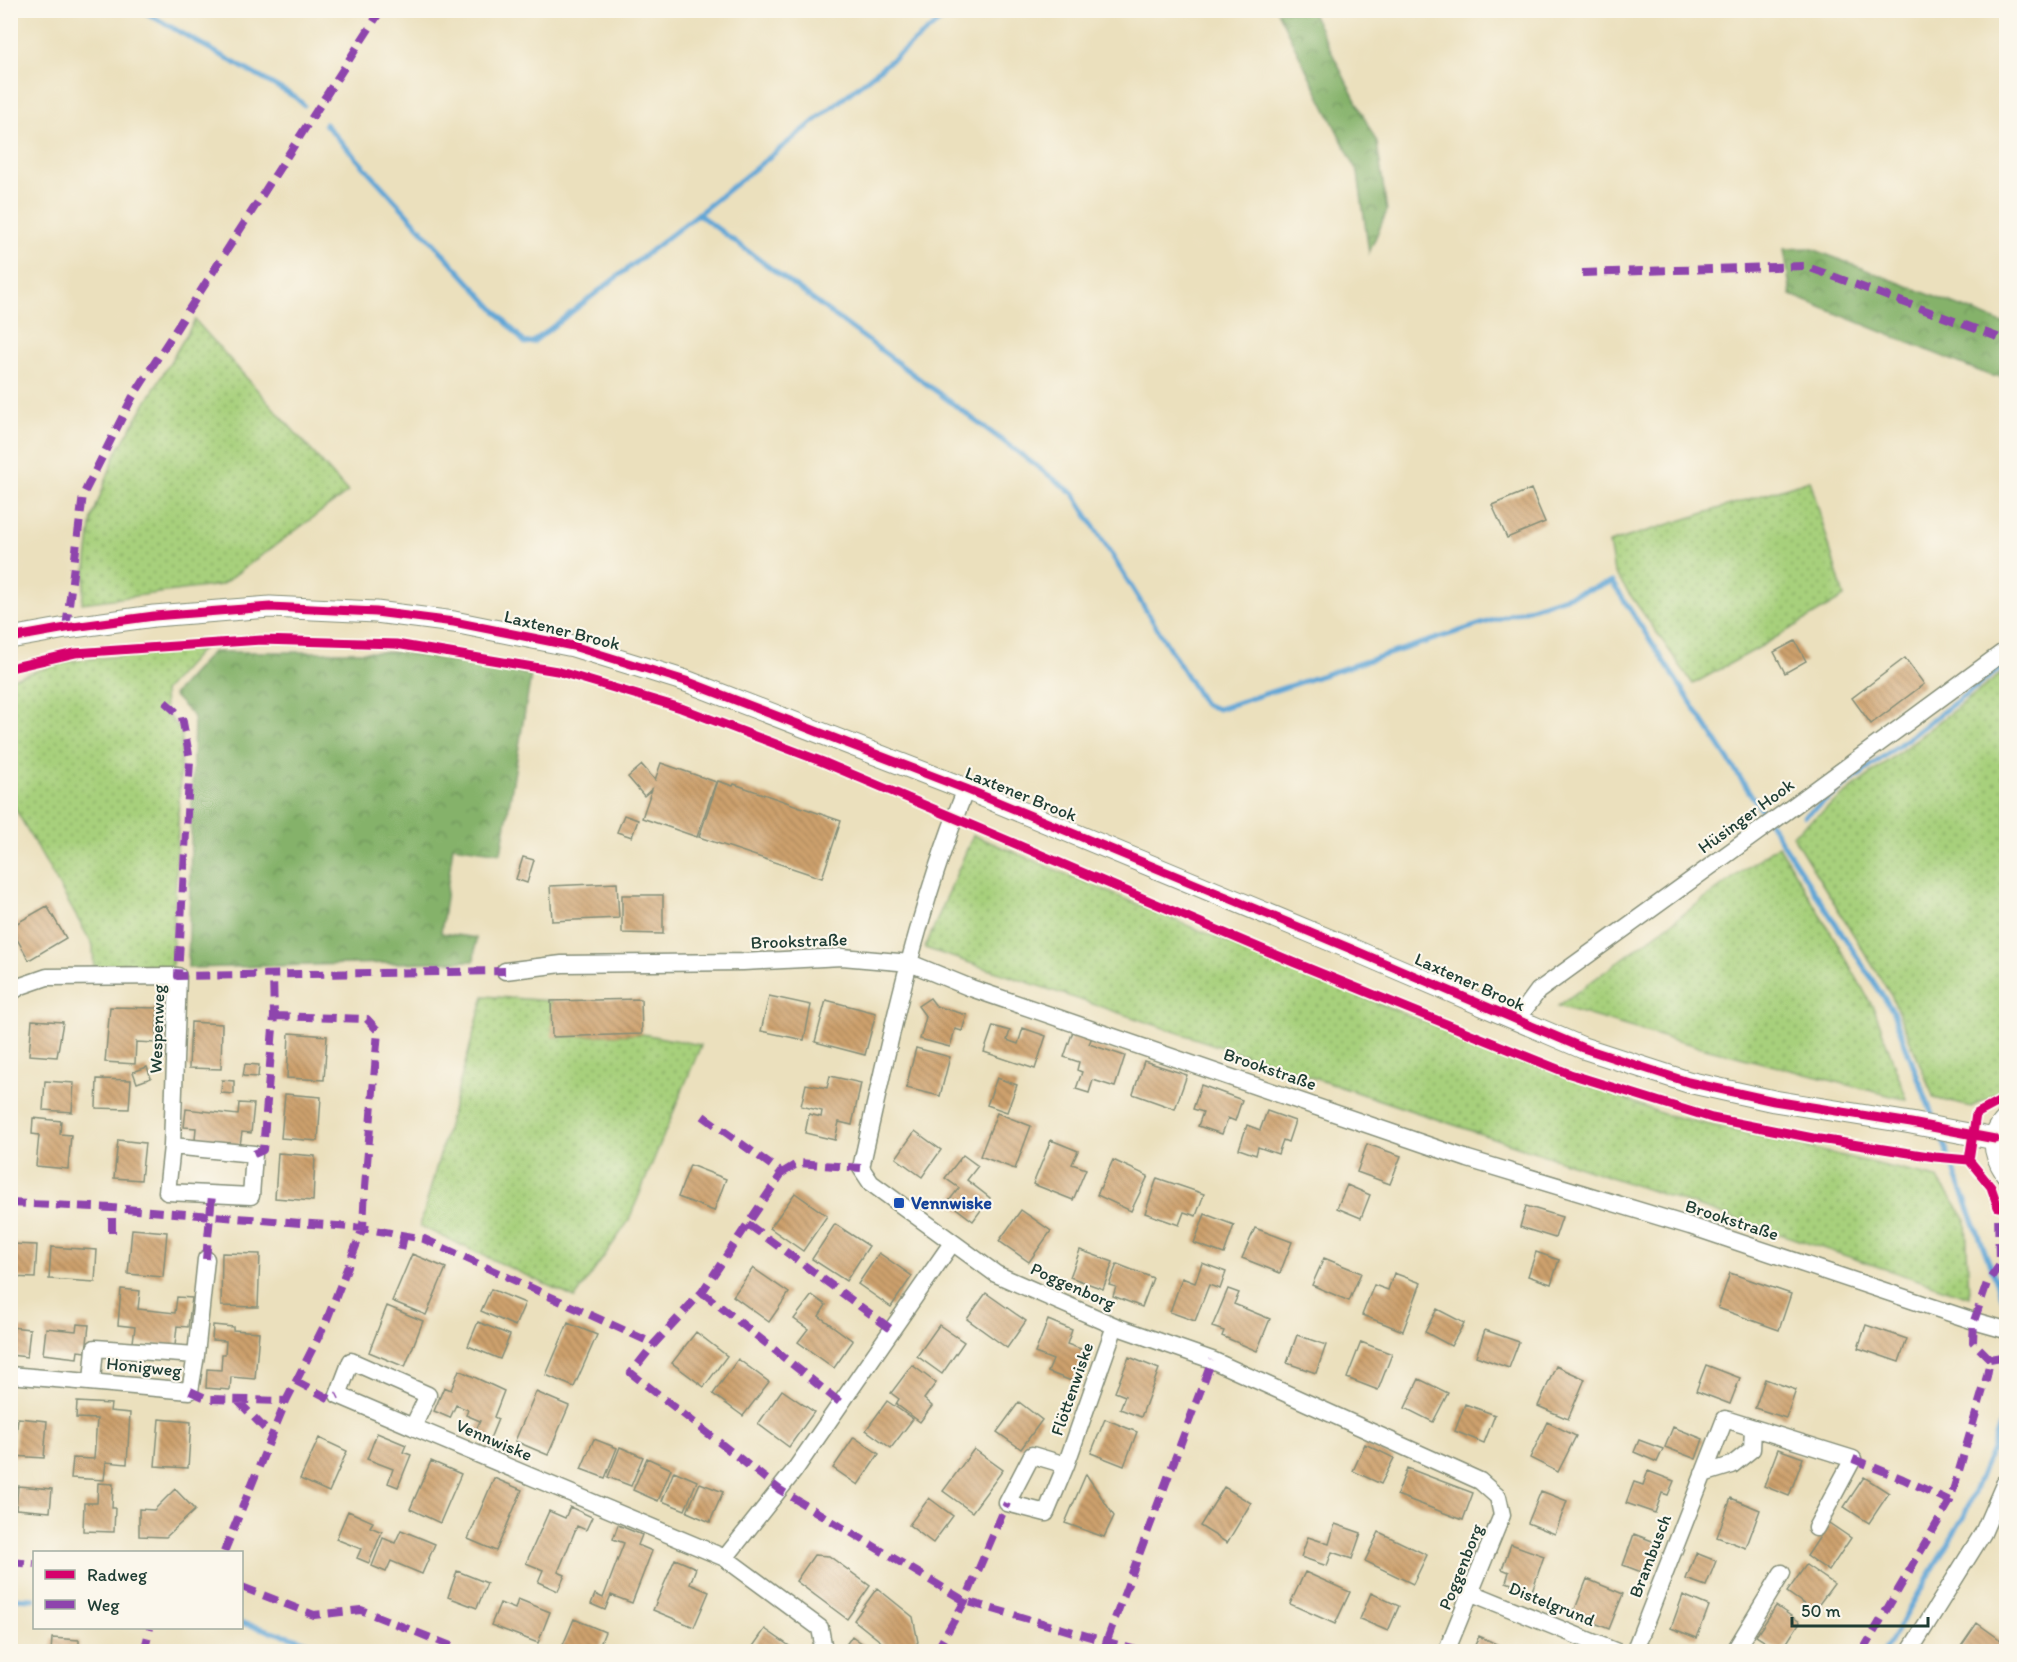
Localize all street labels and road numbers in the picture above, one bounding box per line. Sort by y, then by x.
street label: Laxtener Brook [502,605,623,655]
street label: Laxtener Brook [962,762,1081,827]
street label: Hüsinger Hook [1694,774,1798,858]
street label: Brookstraße [750,928,848,954]
street label: Laxtener Brook [1411,948,1529,1016]
street label: Wespenweg [144,983,170,1074]
street label: Brookstraße [1221,1043,1319,1095]
street label: Brookstraße [1683,1195,1781,1245]
street label: Poggenborg [1027,1258,1120,1315]
street label: Flöttenwiske [1046,1339,1098,1439]
street label: Honigweg [105,1352,184,1382]
street label: Vennwiske [452,1414,536,1466]
street label: Brambusch [1624,1511,1676,1601]
street label: Poggenborg [1434,1520,1488,1613]
street label: Distelgrund [1506,1577,1598,1631]

